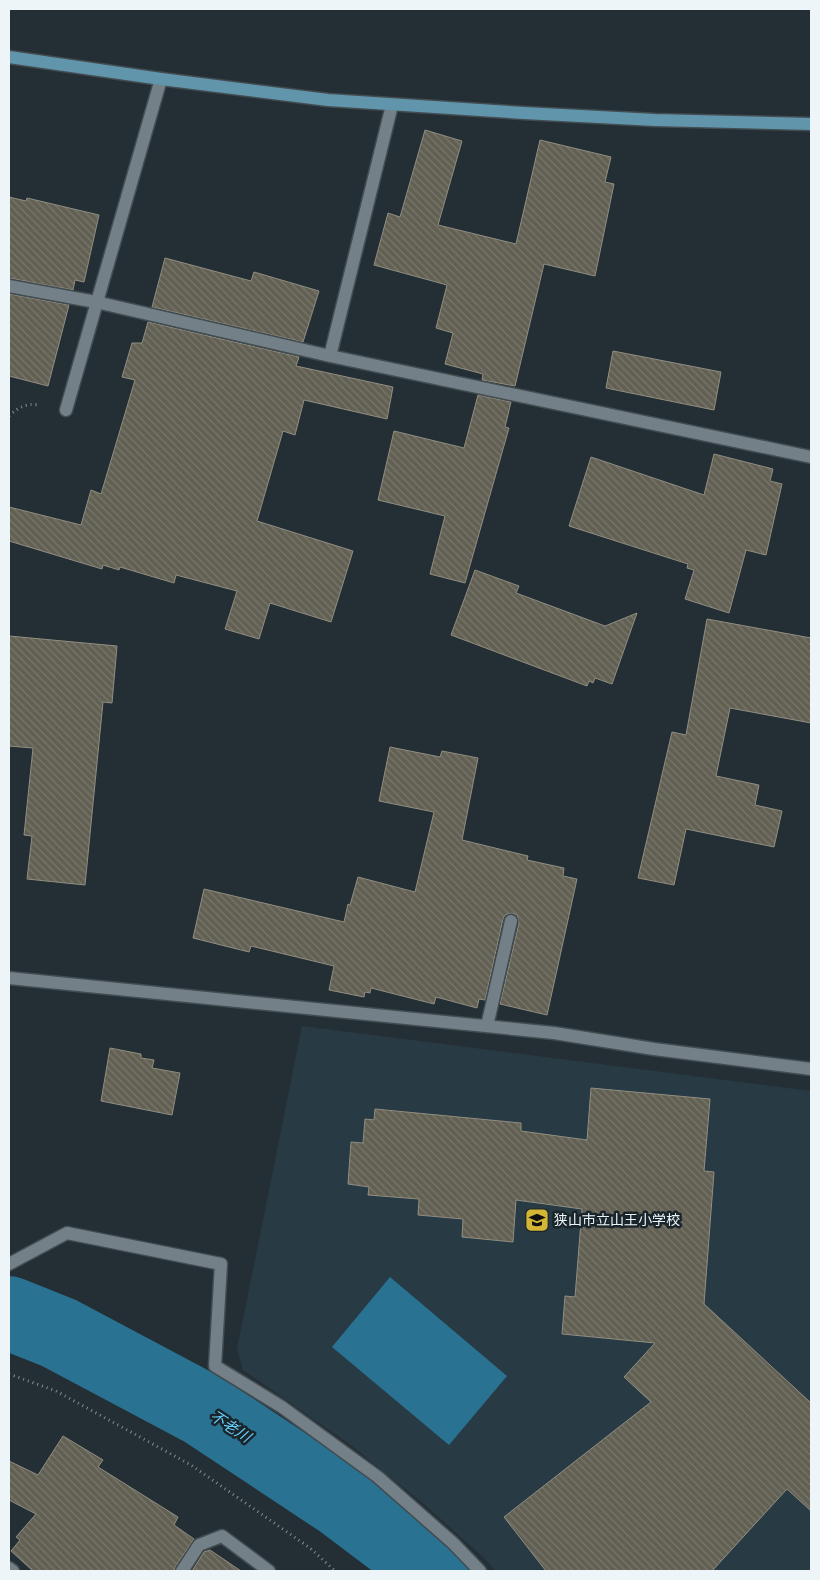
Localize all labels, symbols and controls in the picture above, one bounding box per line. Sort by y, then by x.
school or university icon: 狭山市立山王小学校 [524,1207,550,1233]
place label: 狭山市立山王小学校 [554,1212,680,1229]
water label: 不老川 [206,1407,256,1448]

